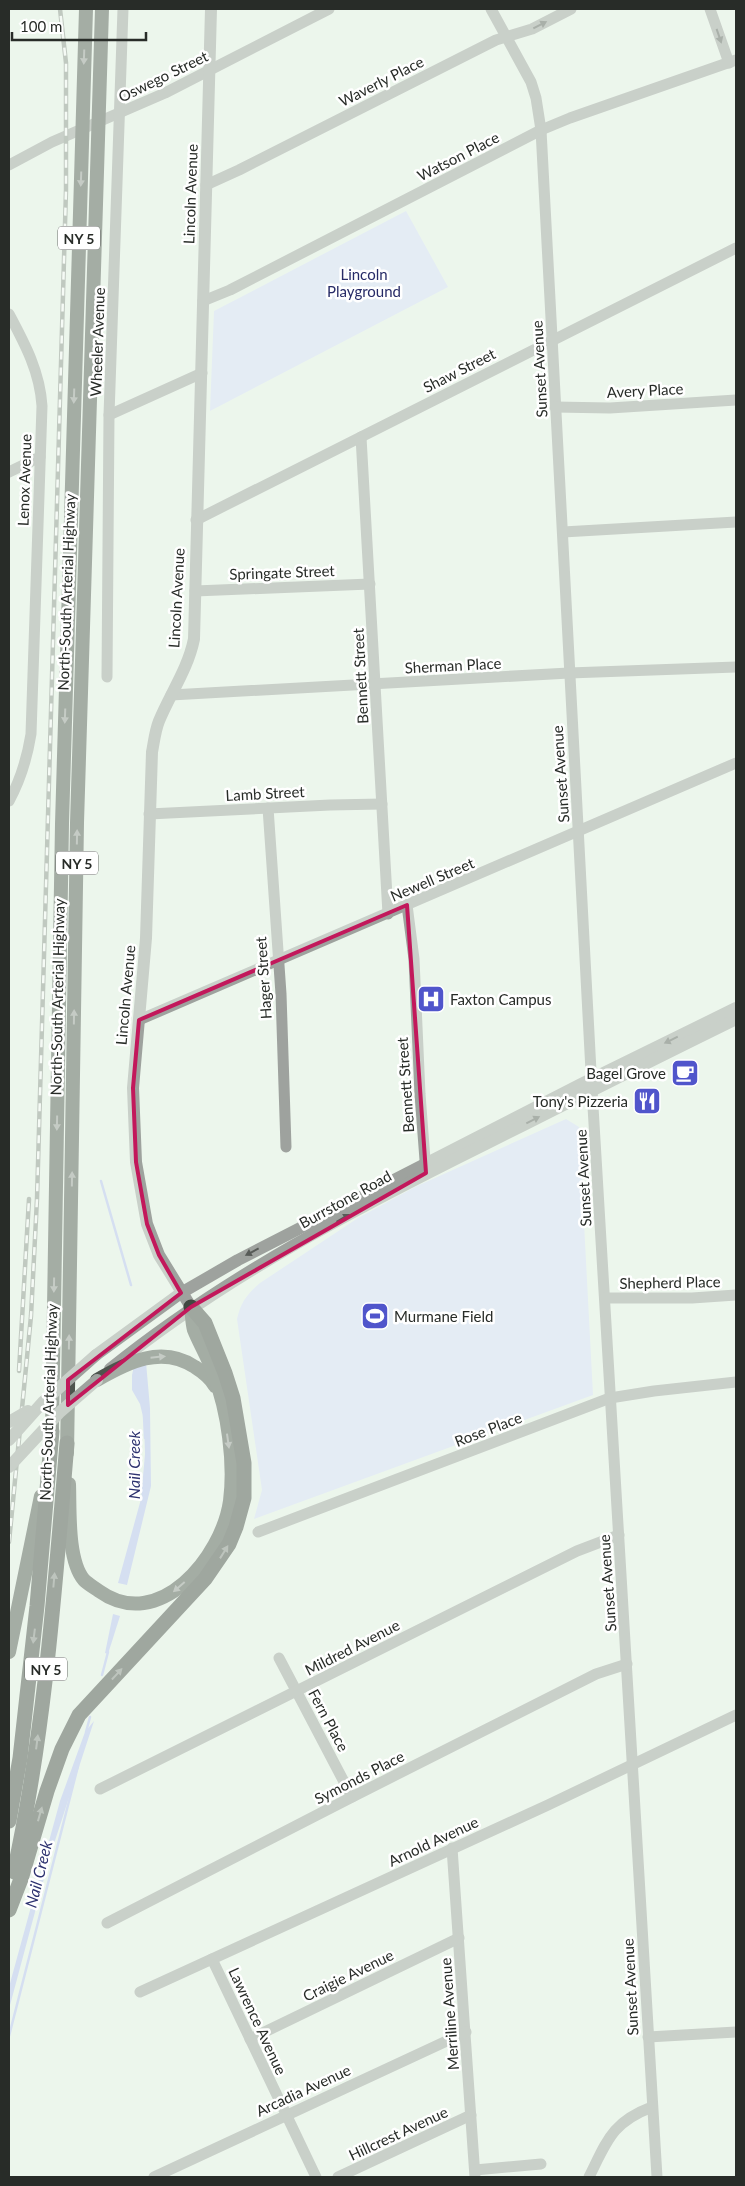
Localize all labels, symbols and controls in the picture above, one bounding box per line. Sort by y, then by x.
scale bar [12,10,146,42]
text: 100 m [20,17,62,35]
one-way arrow [533,21,547,29]
one-way arrow [716,28,724,43]
street label: Oswego Street [115,46,211,105]
one-way arrow [80,50,88,66]
street label: Waverly Place [336,52,426,110]
street label: Watson Place [414,128,502,184]
street label: Lincoln Avenue [179,144,201,244]
one-way arrow [77,171,85,187]
road number: NY 5 [58,227,100,250]
park label: Lincoln Playground [327,265,401,300]
street label: Wheeler Avenue [86,287,108,397]
street label: Sunset Avenue [527,320,551,418]
street label: Shaw Street [420,344,499,396]
street label: Avery Place [606,379,684,401]
one-way arrow [70,388,78,404]
street label: Lenox Avenue [13,434,35,526]
street label: North-South Arterial Highway [54,493,78,691]
street label: Lincoln Avenue [164,547,188,648]
street label: Springate Street [229,561,336,583]
street label: Bennett Street [348,627,371,724]
street label: Sherman Place [404,653,502,677]
one-way arrow [61,708,69,724]
street label: Sunset Avenue [548,725,572,823]
street label: Lamb Street [225,782,306,804]
one-way arrow [73,828,81,844]
road number: NY 5 [56,851,98,874]
street label: Newell Street [387,853,477,905]
street label: North-South Arterial Highway [46,898,68,1096]
street label: Hager Street [251,935,275,1020]
street label: Lincoln Avenue [112,944,138,1046]
hospital icon: Faxton Campus [416,984,446,1014]
place label: Faxton Campus [450,990,551,1008]
one-way arrow [70,1008,78,1024]
street label: Bennett Street [393,1036,417,1133]
one-way arrow [663,1036,678,1044]
cafe icon: Bagel Grove [670,1058,700,1088]
place label: Bagel Grove [586,1064,666,1082]
restaurant icon: Tony's Pizzeria [632,1086,662,1116]
place label: Tony's Pizzeria [533,1092,628,1110]
one-way arrow [52,1115,60,1131]
one-way arrow [526,1116,540,1124]
street label: Sunset Avenue [571,1129,595,1227]
street label: Burrstone Road [296,1166,394,1232]
one-way arrow [68,1171,76,1187]
one-way arrow [337,1213,350,1222]
one-way arrow [245,1248,258,1257]
street label: Shepherd Place [619,1272,721,1292]
one-way arrow [50,1278,58,1294]
sports icon: Murmane Field [360,1301,390,1331]
street label: North-South Arterial Highway [36,1303,60,1501]
place label: Murmane Field [394,1307,493,1325]
one-way arrow [65,1333,73,1349]
one-way arrow [150,1352,166,1360]
street label: Rose Place [452,1408,524,1450]
water label: Nail Creek [124,1430,143,1499]
one-way arrow [225,1433,233,1449]
street label: Sunset Avenue [595,1534,619,1632]
one-way arrow [219,1545,229,1558]
one-way arrow [51,1572,59,1588]
one-way arrow [173,1581,186,1592]
street label: Mildred Avenue [302,1615,402,1679]
one-way arrow [30,1628,38,1644]
road number: NY 5 [25,1658,67,1680]
one-way arrow [111,1668,123,1680]
street label: Fern Place [305,1686,353,1754]
one-way arrow [33,1733,41,1749]
street label: Symonds Place [311,1747,407,1807]
one-way arrow [37,1806,45,1821]
street label: Arnold Avenue [385,1812,481,1870]
water label: Nail Creek [21,1838,56,1909]
street label: Sunset Avenue [618,1938,642,2036]
street label: Craigie Avenue [300,1945,396,2005]
street label: Merriline Avenue [436,1957,462,2071]
street label: Lawrence Avenue [225,1965,291,2078]
street label: Arcadia Avenue [253,2060,353,2120]
street label: Hillcrest Avenue [346,2102,450,2164]

